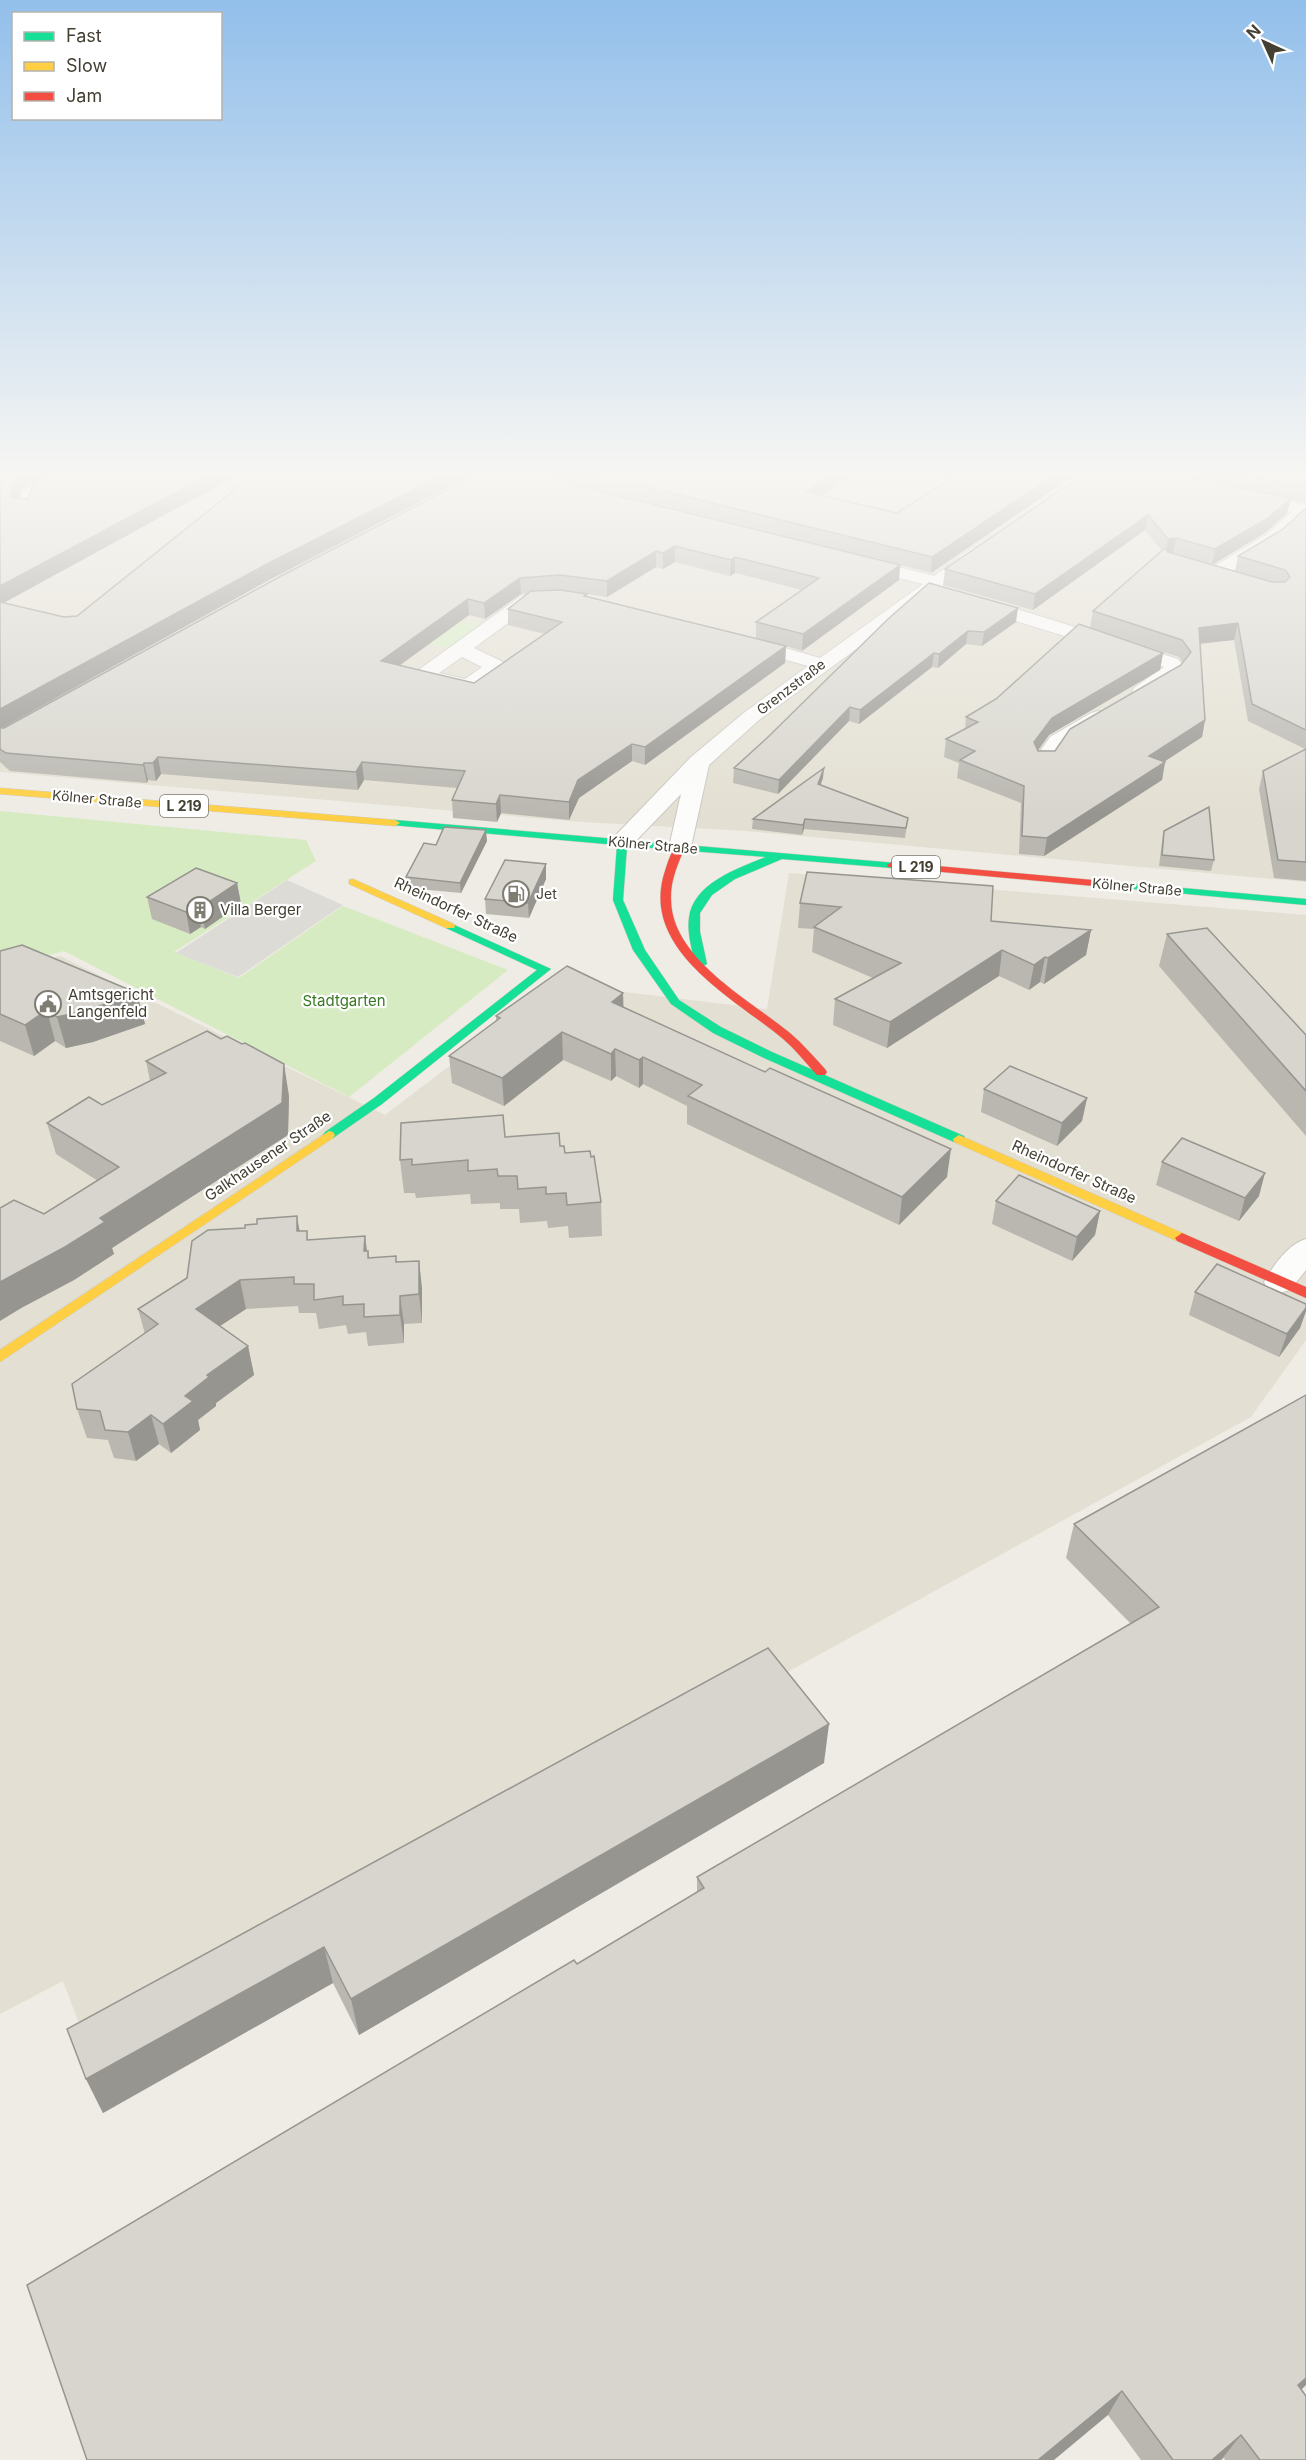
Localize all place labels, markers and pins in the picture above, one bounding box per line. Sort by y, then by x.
fuel station icon: Jet [501,879,531,909]
place label: Jet [536,885,557,902]
building icon: Villa Berger [185,895,215,925]
place label: Villa Berger [220,900,302,919]
place label: Amtsgericht Langenfeld [68,985,154,1021]
public building icon: Amtsgericht Langenfeld [33,989,63,1019]

